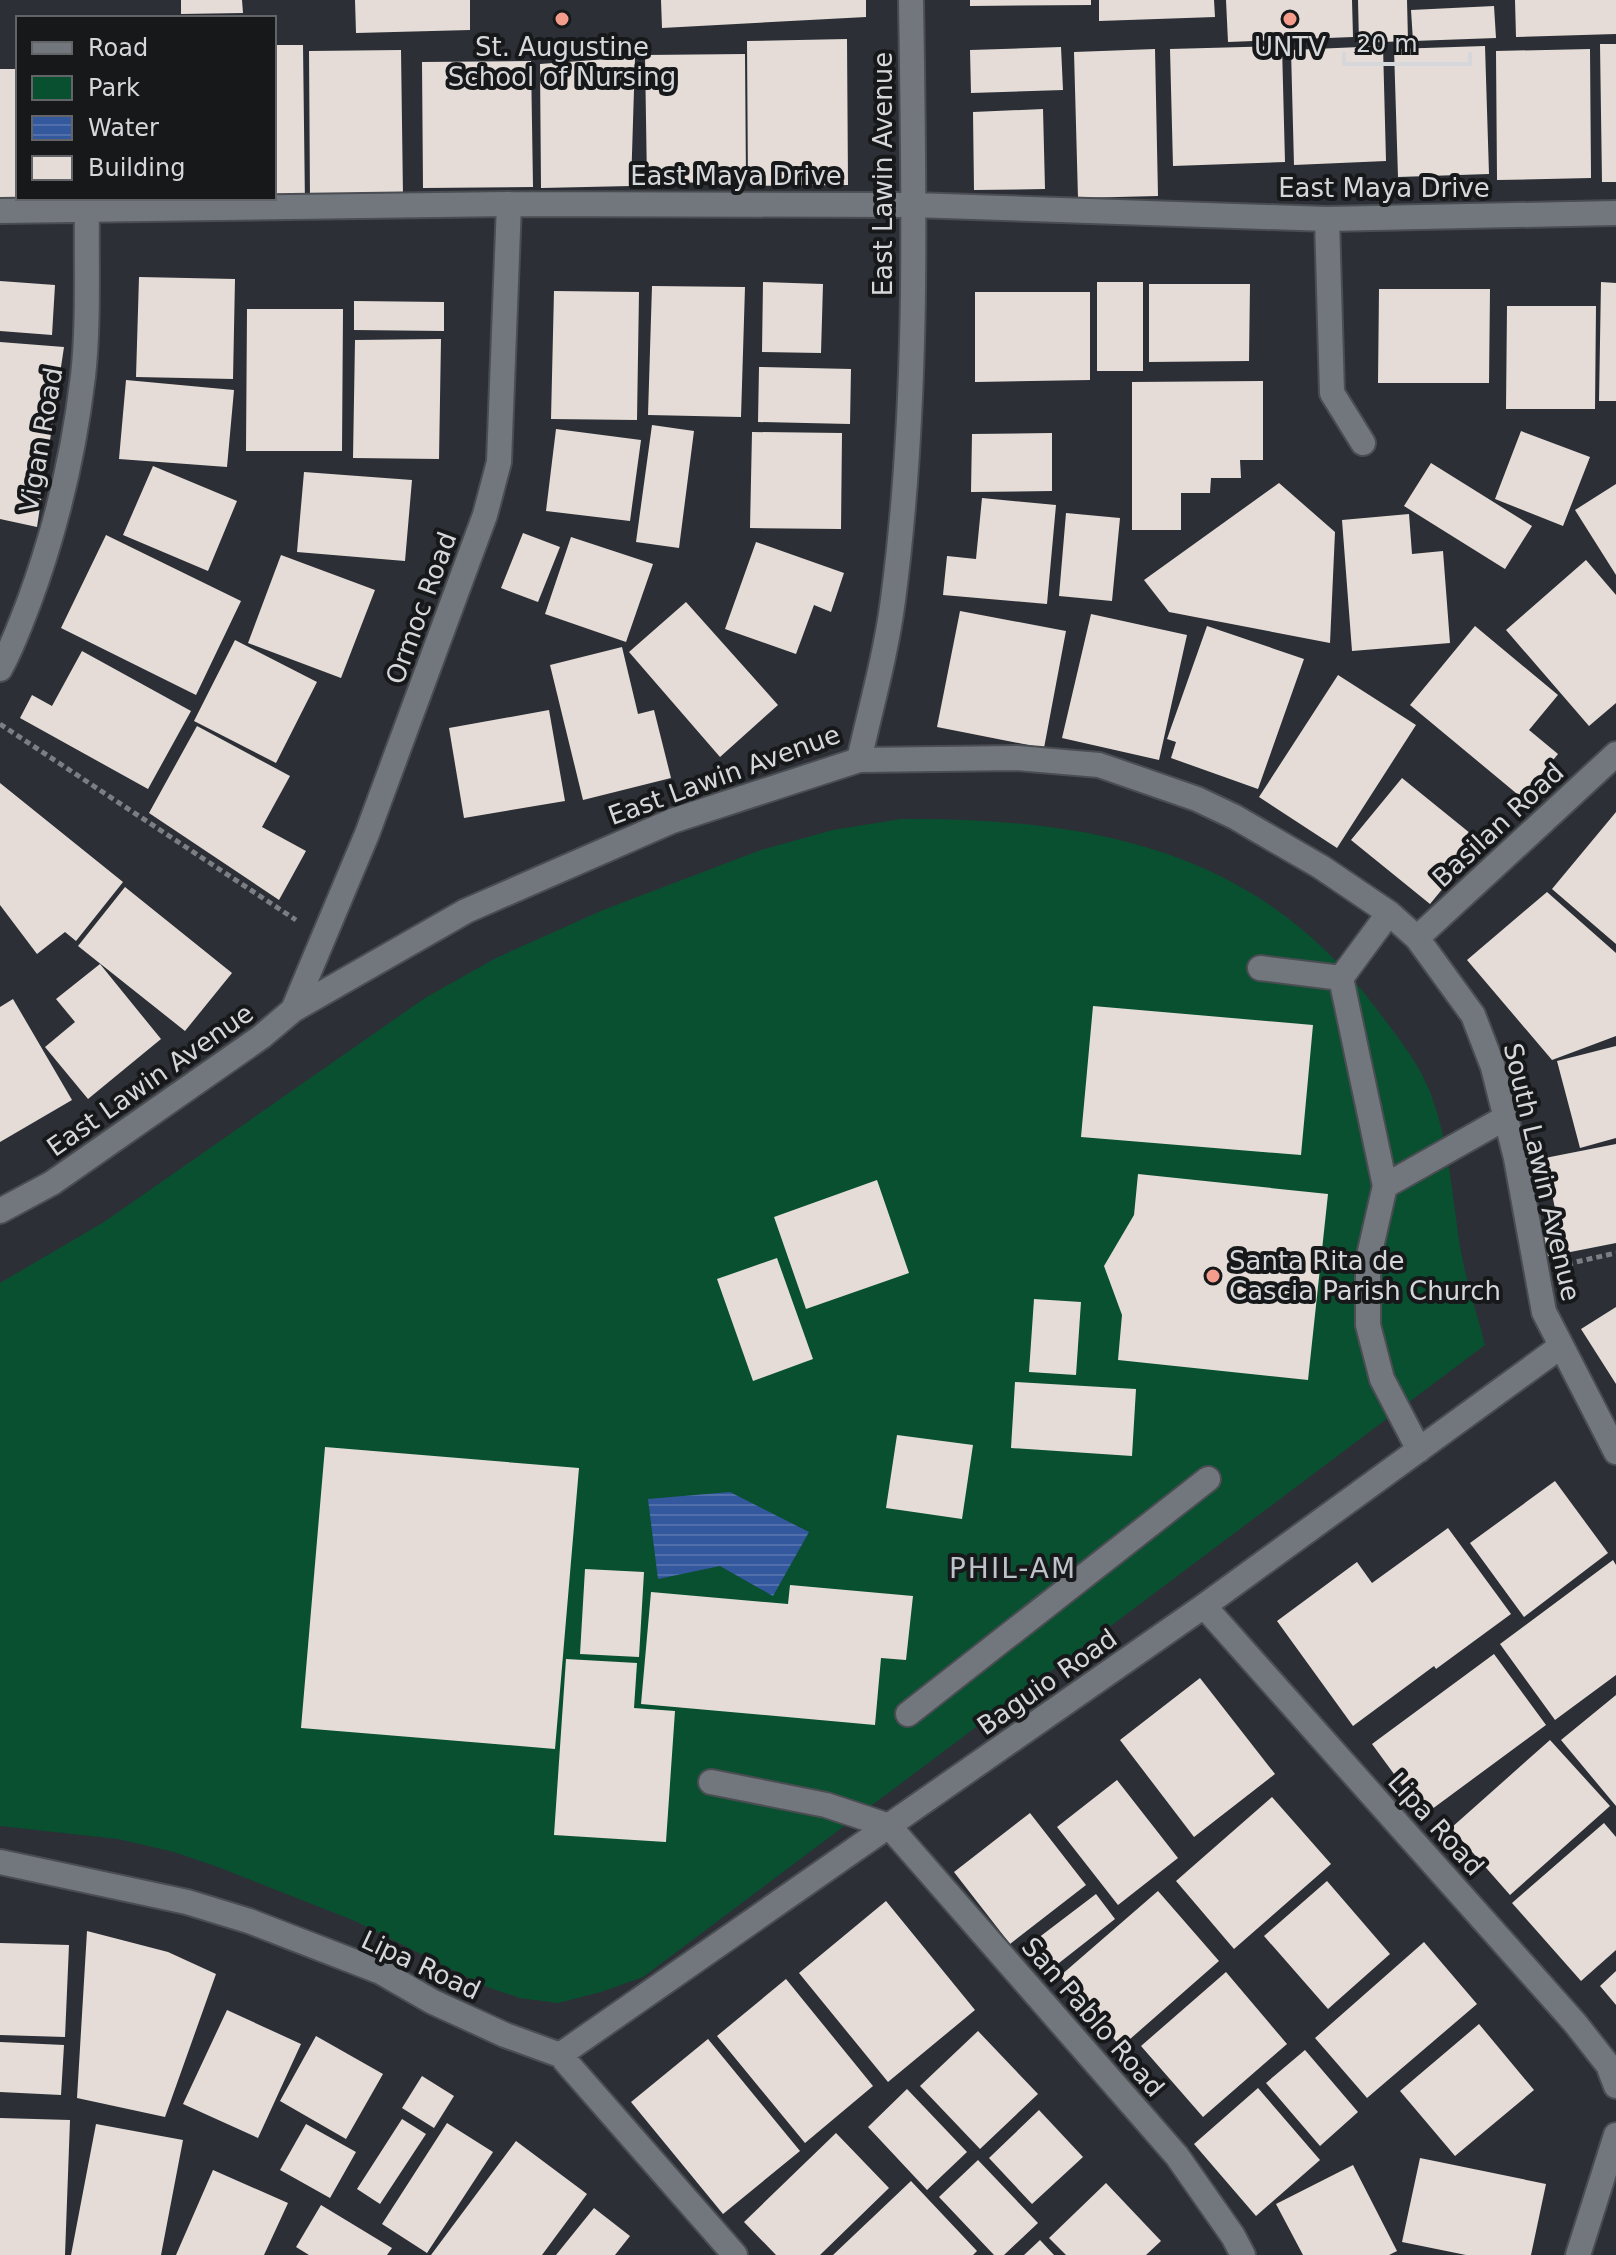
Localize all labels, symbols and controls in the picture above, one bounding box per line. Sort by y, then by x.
marker: St. Augustine School of Nursing [553,10,571,28]
marker: UNTV [1281,10,1299,28]
legend [16,16,276,200]
scale bar [1344,16,1470,66]
text: 20 m [1356,30,1418,58]
place label: St. Augustine School of Nursing [448,32,676,92]
place label: UNTV [1254,32,1326,62]
text: Road [88,34,148,62]
street label: East Lawin Avenue [868,52,898,296]
text: Park [88,74,140,102]
text: Water [88,114,159,142]
text: Building [88,154,185,182]
street label: East Maya Drive [630,161,842,191]
street label: East Maya Drive [1278,173,1490,203]
street label: Vigan Road [13,365,69,515]
street label: Ormoc Road [380,528,462,688]
street label: East Lawin Avenue [604,719,844,831]
street label: Basilan Road [1426,757,1570,893]
street label: East Lawin Avenue [41,998,259,1162]
street label: South Lawin Avenue [1498,1040,1586,1304]
place label: Santa Rita de Cascia Parish Church [1229,1246,1501,1306]
marker: Santa Rita de Cascia Parish Church [1204,1267,1222,1285]
district label: PHIL-AM [949,1552,1077,1585]
street label: Baguio Road [971,1623,1123,1741]
street label: Lipa Road [1382,1767,1490,1881]
street label: Lipa Road [357,1924,485,2006]
street label: San Pablo Road [1016,1931,1170,2103]

